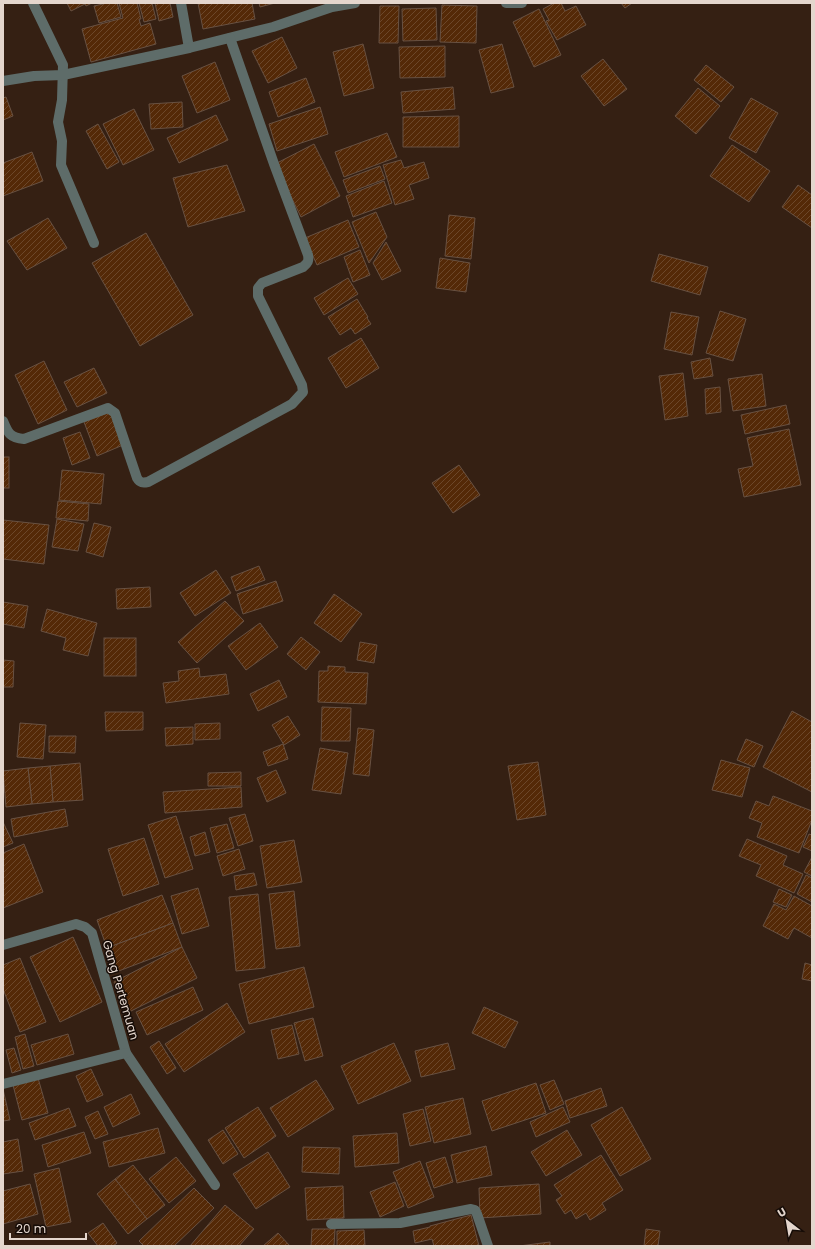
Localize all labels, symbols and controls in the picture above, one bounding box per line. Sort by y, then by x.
street label: Gang Pertemuan [99,938,143,1042]
north arrow [767,1201,807,1241]
text: U [774,1203,789,1221]
scale bar [10,1215,86,1241]
text: 20 m [16,1220,46,1237]

